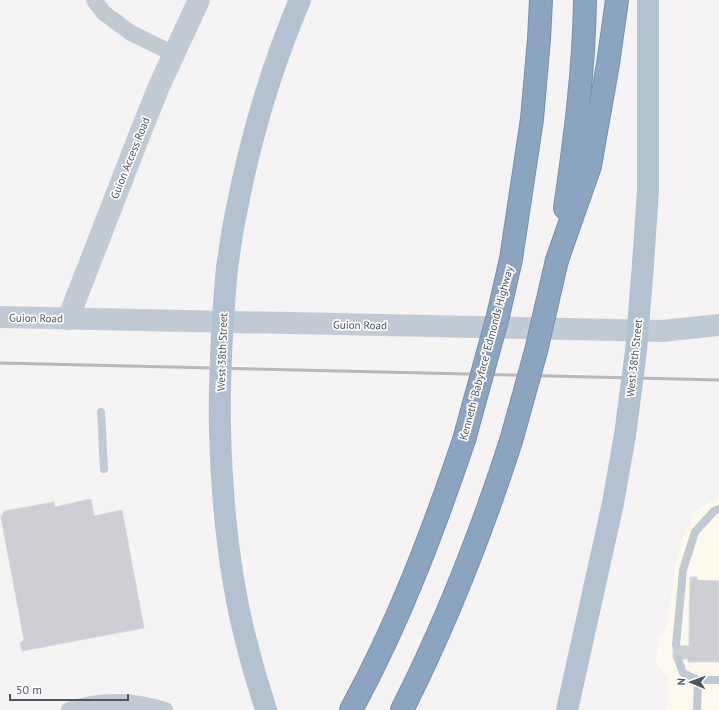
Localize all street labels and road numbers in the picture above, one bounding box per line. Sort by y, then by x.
street label: Guion Access Road [107,115,153,201]
street label: Kenneth "Babyface" Edmonds Highway [456,264,516,442]
street label: Guion Road [9,311,63,325]
street label: West 38th Street [214,312,230,391]
street label: Guion Road [333,318,387,332]
street label: West 38th Street [623,318,645,398]

